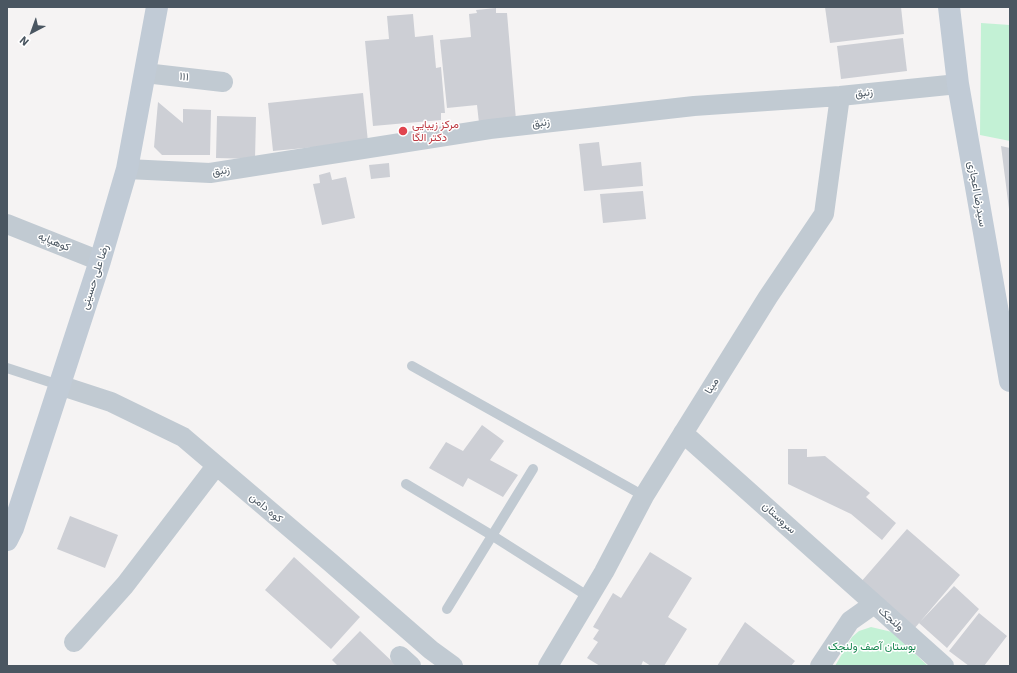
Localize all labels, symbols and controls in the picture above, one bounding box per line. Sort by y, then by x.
north arrow [12,12,52,52]
text: N [17,33,32,49]
street label: ۱۱۱ [178,70,190,84]
street label: زنبق [854,86,874,100]
street label: زنبق [531,115,551,131]
place label: مرکز زیبایی دکتر الگا [412,118,459,144]
marker: مرکز زیبایی دکتر الگا [397,125,409,137]
street label: سیدرضا اعجازی [965,160,989,228]
street label: زنبق [211,163,231,179]
street label: کوهپایه [36,230,72,254]
street label: رضا علی حسینی [78,243,112,311]
street label: مینا [702,376,722,396]
street label: کوه دامن [247,490,285,526]
street label: سروستان [759,499,799,537]
street label: ولنجک [876,604,906,634]
park label: بوستان آصف ولنجک [828,640,916,654]

